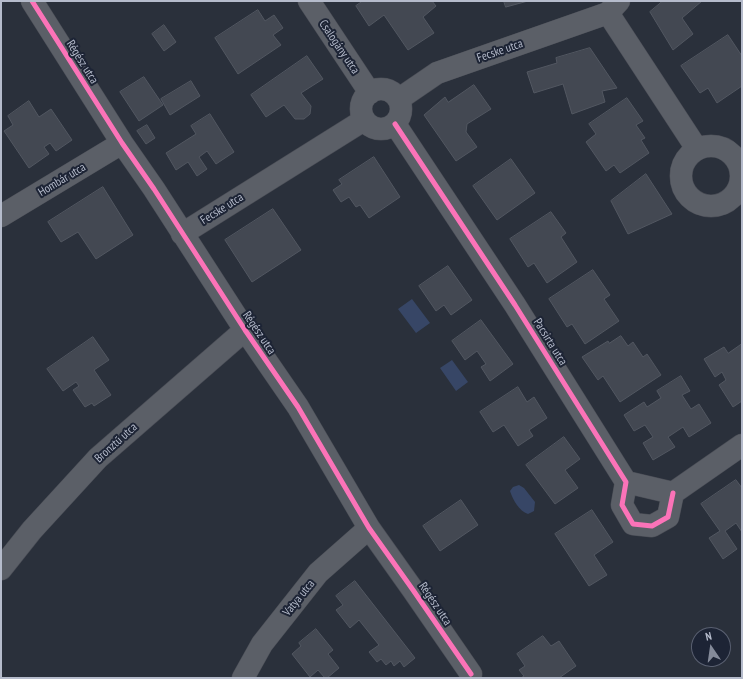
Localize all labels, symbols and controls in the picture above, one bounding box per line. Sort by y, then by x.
street label: Csalogány utca [316,17,362,77]
street label: Fecske utca [475,36,525,66]
street label: Régész utca [63,38,101,86]
street label: Hombár utca [36,160,88,200]
street label: Fecske utca [198,190,246,228]
street label: Régész utca [239,309,279,357]
street label: Pacsirta utca [530,316,570,368]
street label: Bronztű utca [92,420,140,466]
street label: Vatya utca [280,577,318,619]
street label: Régész utca [415,580,455,628]
north arrow [691,627,731,667]
text: N [704,629,713,644]

